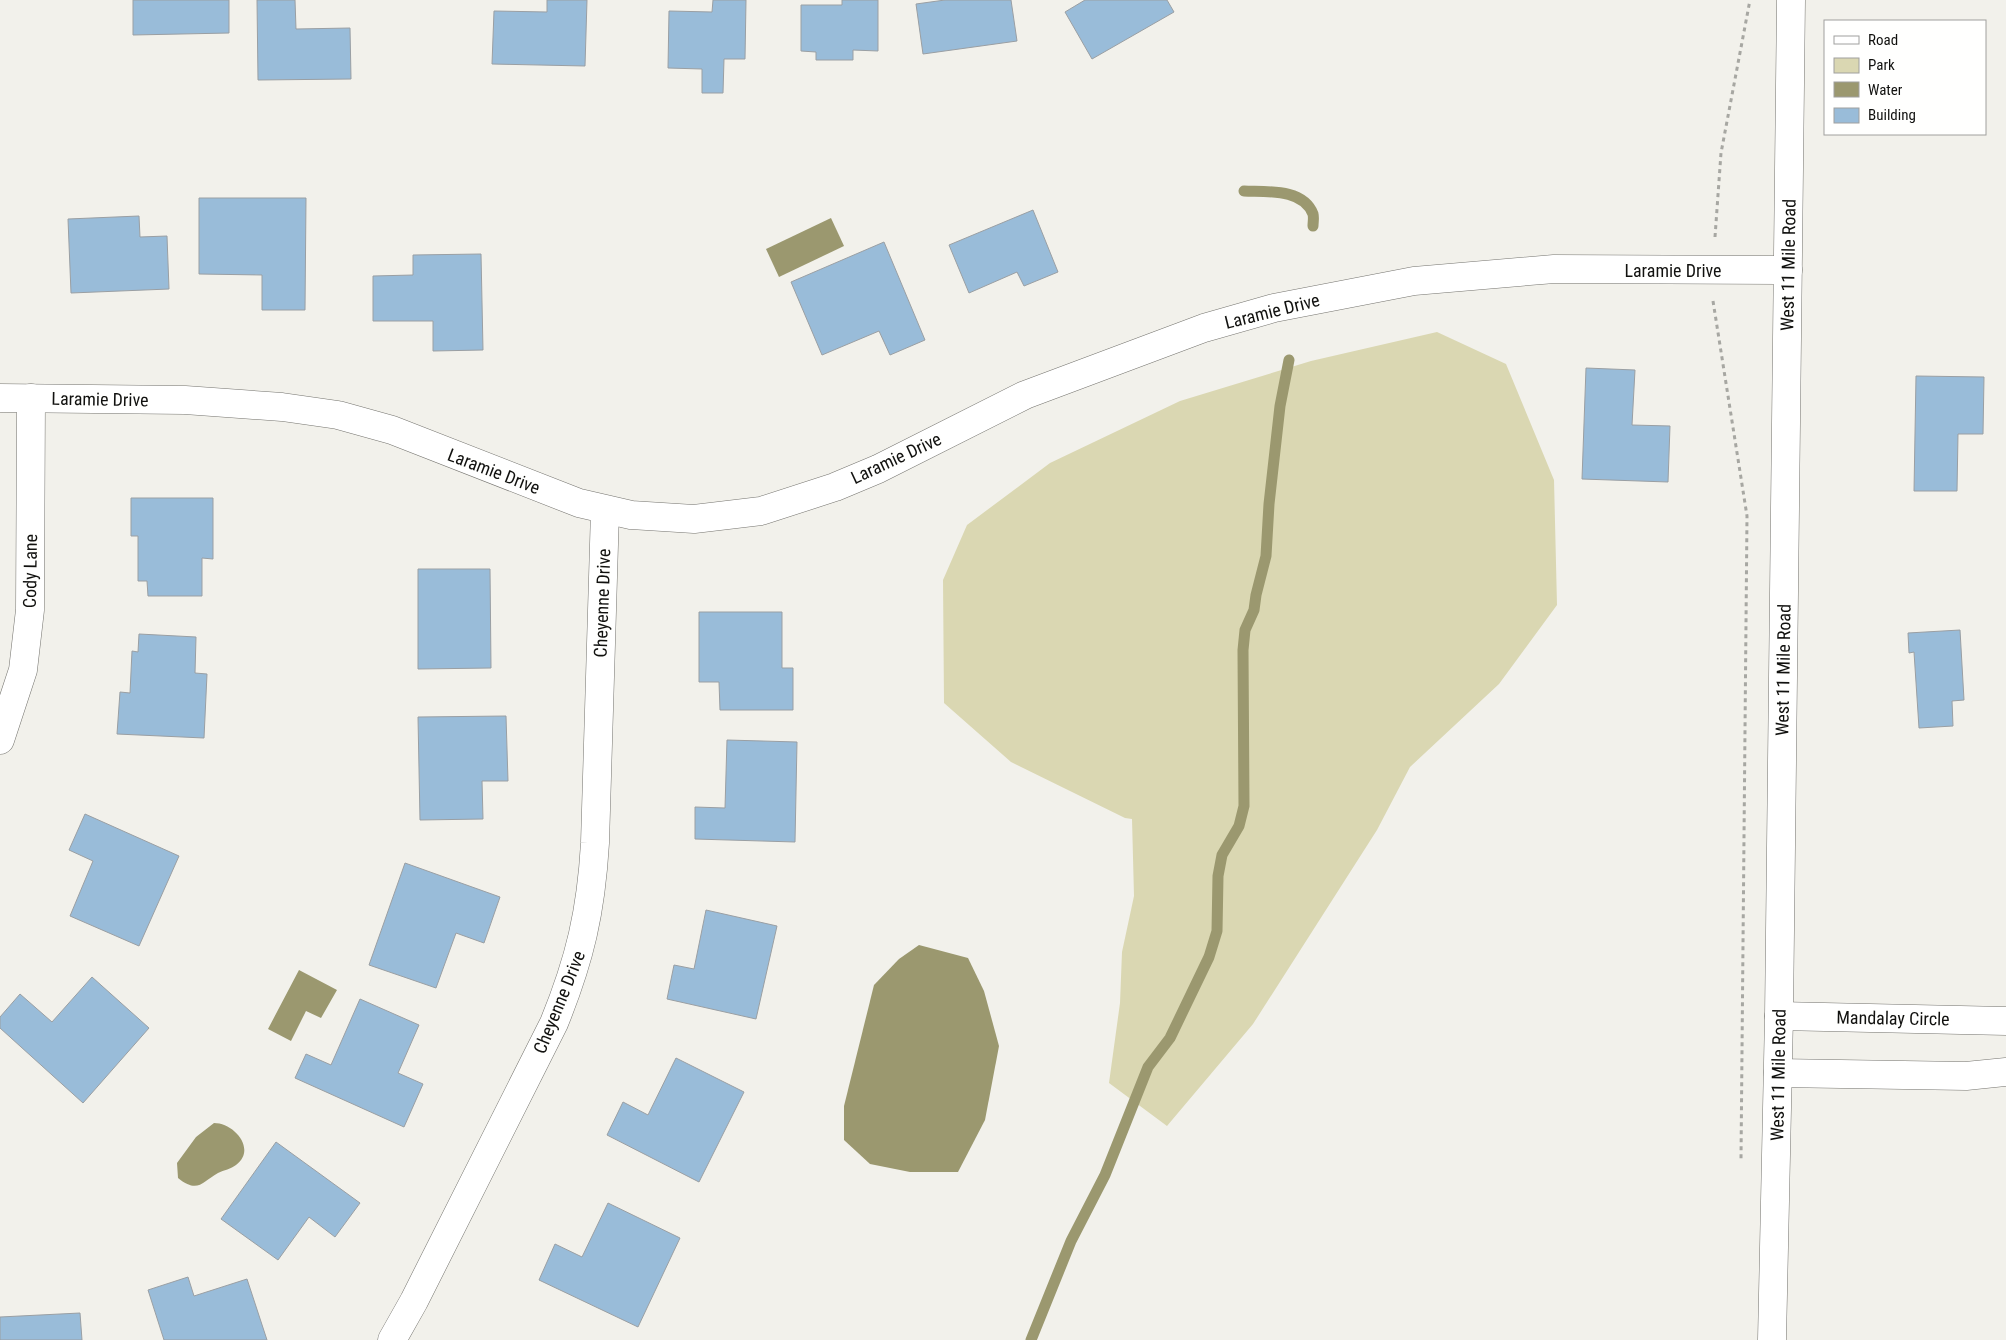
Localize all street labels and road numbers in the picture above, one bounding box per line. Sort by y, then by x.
street label: West 11 Mile Road [1776,199,1800,331]
street label: Laramie Drive [1624,260,1722,281]
street label: Laramie Drive [1222,289,1322,333]
street label: Laramie Drive [51,388,149,410]
street label: Laramie Drive [848,428,944,488]
street label: Laramie Drive [445,444,543,498]
street label: Cody Lane [19,534,41,608]
street label: Cheyenne Drive [590,548,614,658]
street label: West 11 Mile Road [1771,604,1795,736]
street label: Cheyenne Drive [529,948,589,1056]
street label: Mandalay Circle [1836,1007,1950,1029]
street label: West 11 Mile Road [1766,1009,1790,1141]

